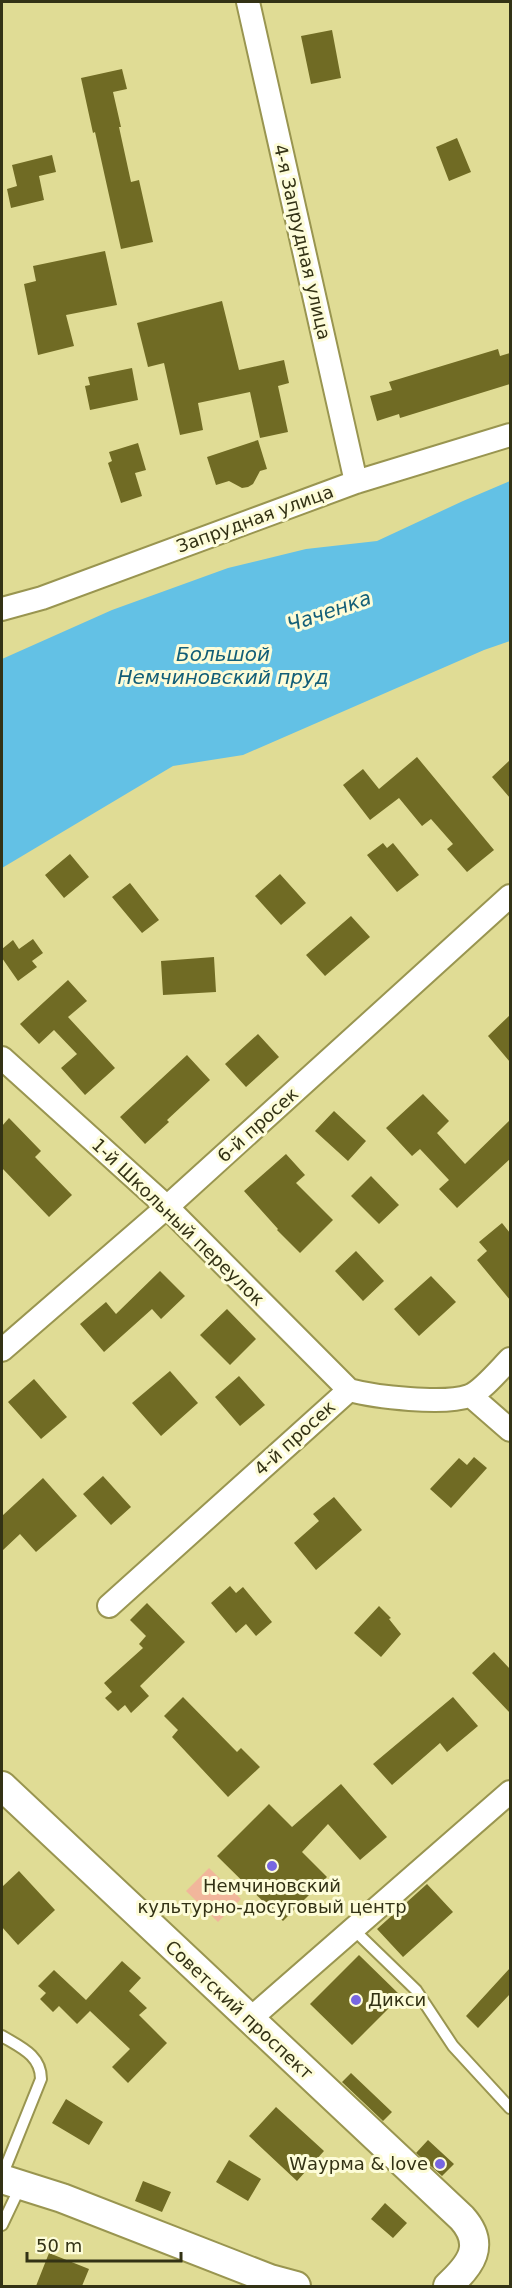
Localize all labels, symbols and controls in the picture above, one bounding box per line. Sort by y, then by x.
street label: 4-я Запрудная улица [270,142,335,342]
street label: Запрудная улица [174,480,336,557]
water label: Чаченка [284,585,374,637]
water label: Большой Немчиновский пруд [117,642,329,689]
street label: 6-й просек [213,1083,302,1166]
street label: 1-й Школьный переулок [88,1134,269,1310]
street label: 4-й просек [250,1396,339,1479]
marker: Немчиновский культурно-досуговый центр [265,1859,279,1873]
place label: Немчиновский культурно-досуговый центр [137,1875,407,1917]
street label: Советский проспект [161,1936,317,2083]
place label: Дикси [368,1989,426,2010]
marker: Дикси [349,1993,363,2007]
place label: Wаурма & love [289,2153,428,2174]
marker: Wаурма & love [433,2157,447,2171]
scale bar [27,2225,182,2263]
text: 50 m [36,2235,82,2256]

